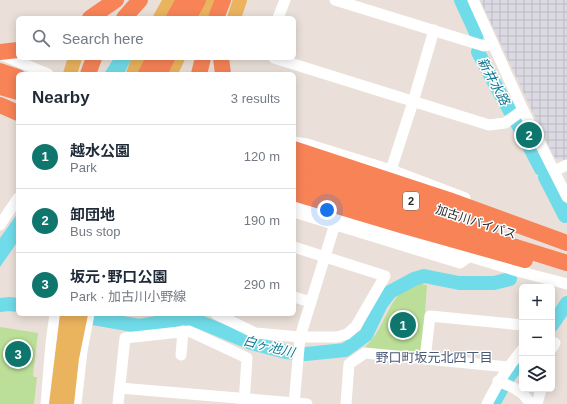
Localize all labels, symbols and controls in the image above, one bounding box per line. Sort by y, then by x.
search box [16,16,296,60]
icon: search [30,27,52,49]
text: Search here [62,30,144,47]
water label: 新井水路 [475,55,513,109]
text: Nearby [32,88,90,107]
text: 3 results [231,91,280,106]
pin: 2 [516,120,542,150]
text: 越水公園 [70,142,130,159]
text: 1 [41,149,49,164]
text: 120 m [244,149,280,164]
text: Park [70,160,97,175]
road number: 2 [403,192,419,210]
your location [317,200,337,220]
street label: 加古川バイパス [434,202,518,242]
text: 卸団地 [70,206,115,223]
text: 2 [41,213,49,228]
text: 190 m [244,213,280,228]
text: Bus stop [70,224,121,239]
text: 坂元･野口公園 [70,268,168,285]
text: 3 [41,277,49,292]
text: 290 m [244,277,280,292]
map controls [519,284,555,392]
button: + [519,284,555,320]
text: Park · 加古川小野線 [70,289,186,304]
pin: 1 [390,310,416,340]
button: − [519,320,555,356]
water label: 白ヶ池川 [242,333,298,361]
pin: 3 [5,339,31,369]
district label: 野口町坂元北四丁目 [375,350,493,365]
button: layers [519,356,555,392]

